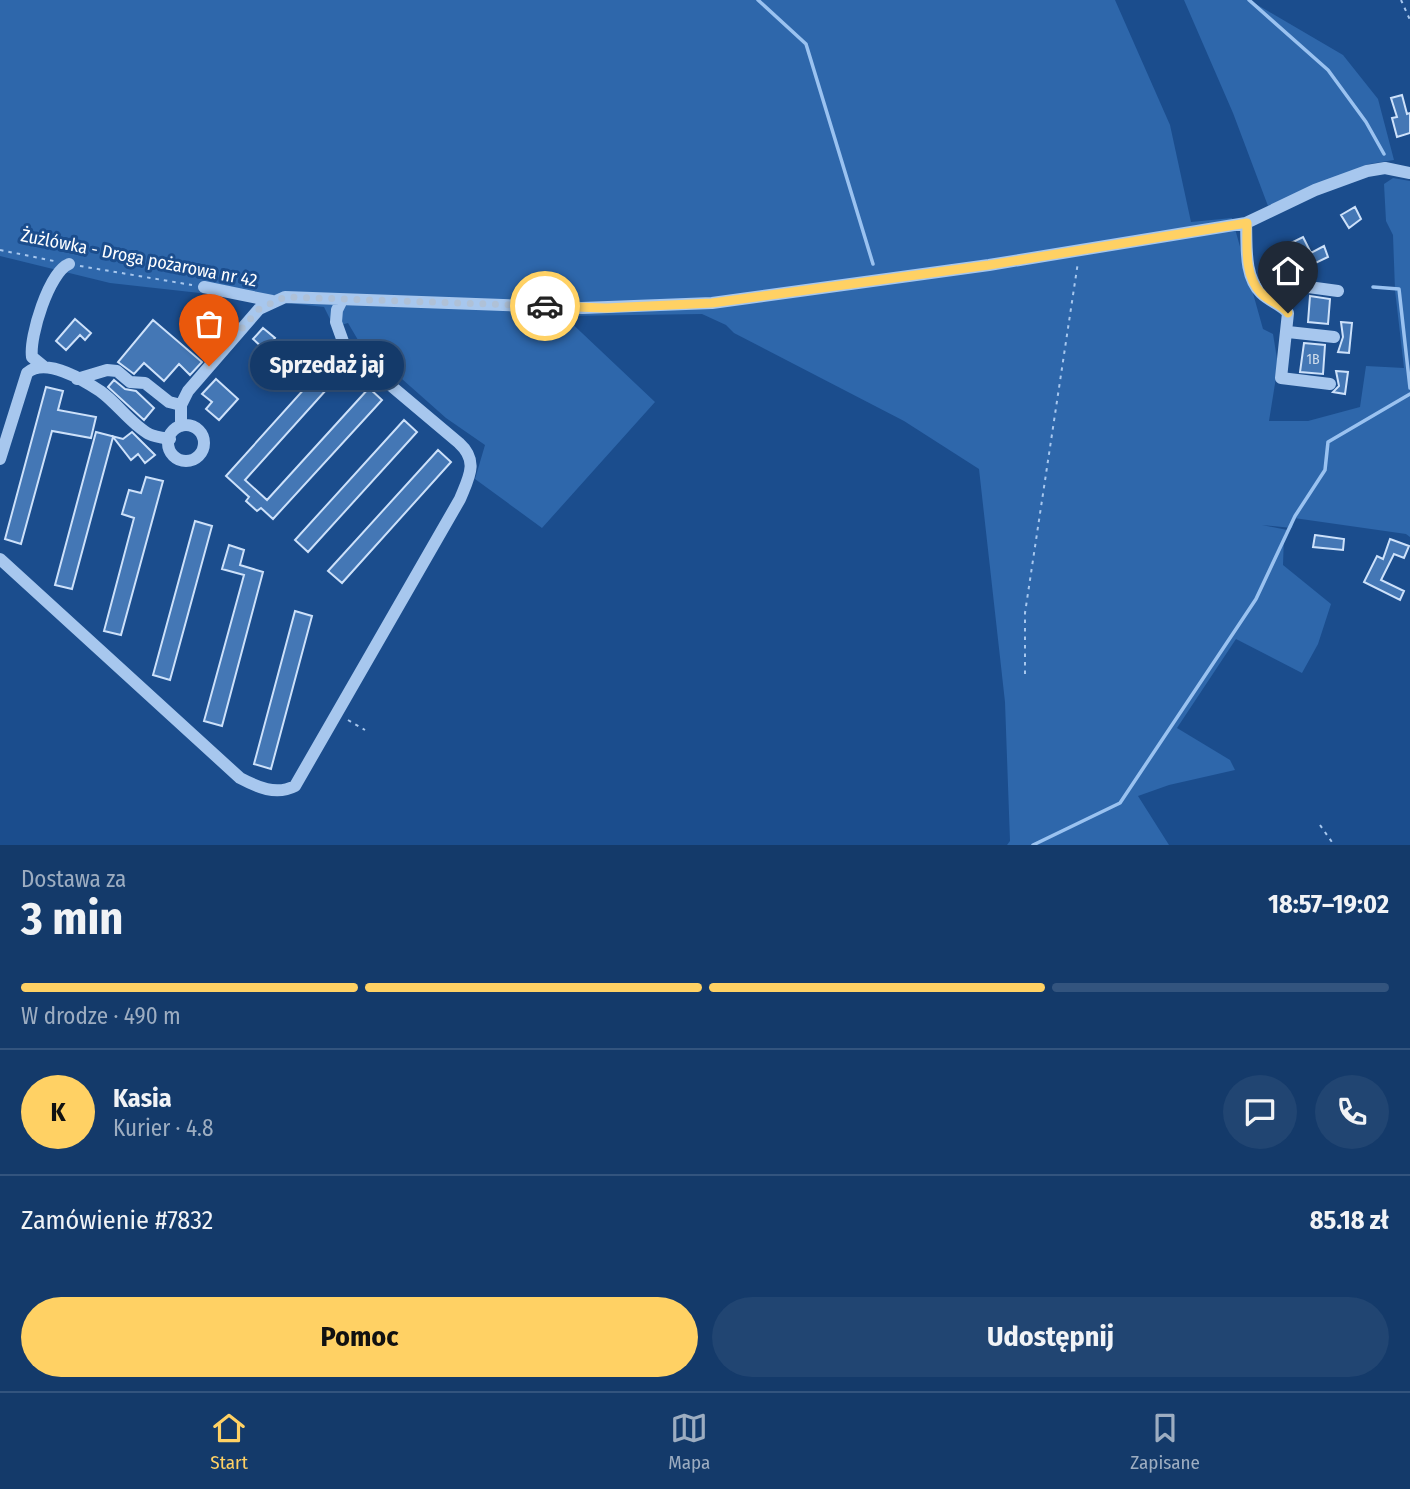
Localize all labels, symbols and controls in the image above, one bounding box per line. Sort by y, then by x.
street label: Żużlówka - Droga pożarowa nr 42 [19,224,259,292]
pin [1258,241,1318,313]
icon: home [1269,252,1307,290]
courier [510,271,580,341]
icon: car [526,287,564,325]
pin [179,294,239,366]
icon: bag [190,305,228,343]
callout: Sprzedaż jaj [251,342,405,390]
text: Sprzedaż jaj [269,351,385,379]
house number: 1B [1306,351,1320,368]
text: Dostawa za [21,865,126,893]
text: 18:57–19:02 [1268,889,1389,920]
text: 3 min [21,891,123,946]
text: W drodze · 490 m [21,1002,181,1030]
button: chat [1223,1075,1297,1149]
button: phone [1315,1075,1389,1149]
text: Kasia [113,1083,172,1114]
text: K [50,1097,66,1128]
text: Kurier · 4.8 [113,1114,213,1142]
text: Zamówienie #7832 [21,1205,213,1236]
text: 85.18 zł [1310,1205,1389,1236]
button: Pomoc [21,1297,698,1377]
button: Udostępnij [712,1297,1389,1377]
tab: Start [210,1409,248,1474]
tab: Mapa [668,1409,710,1474]
tab: Zapisane [1130,1409,1200,1474]

